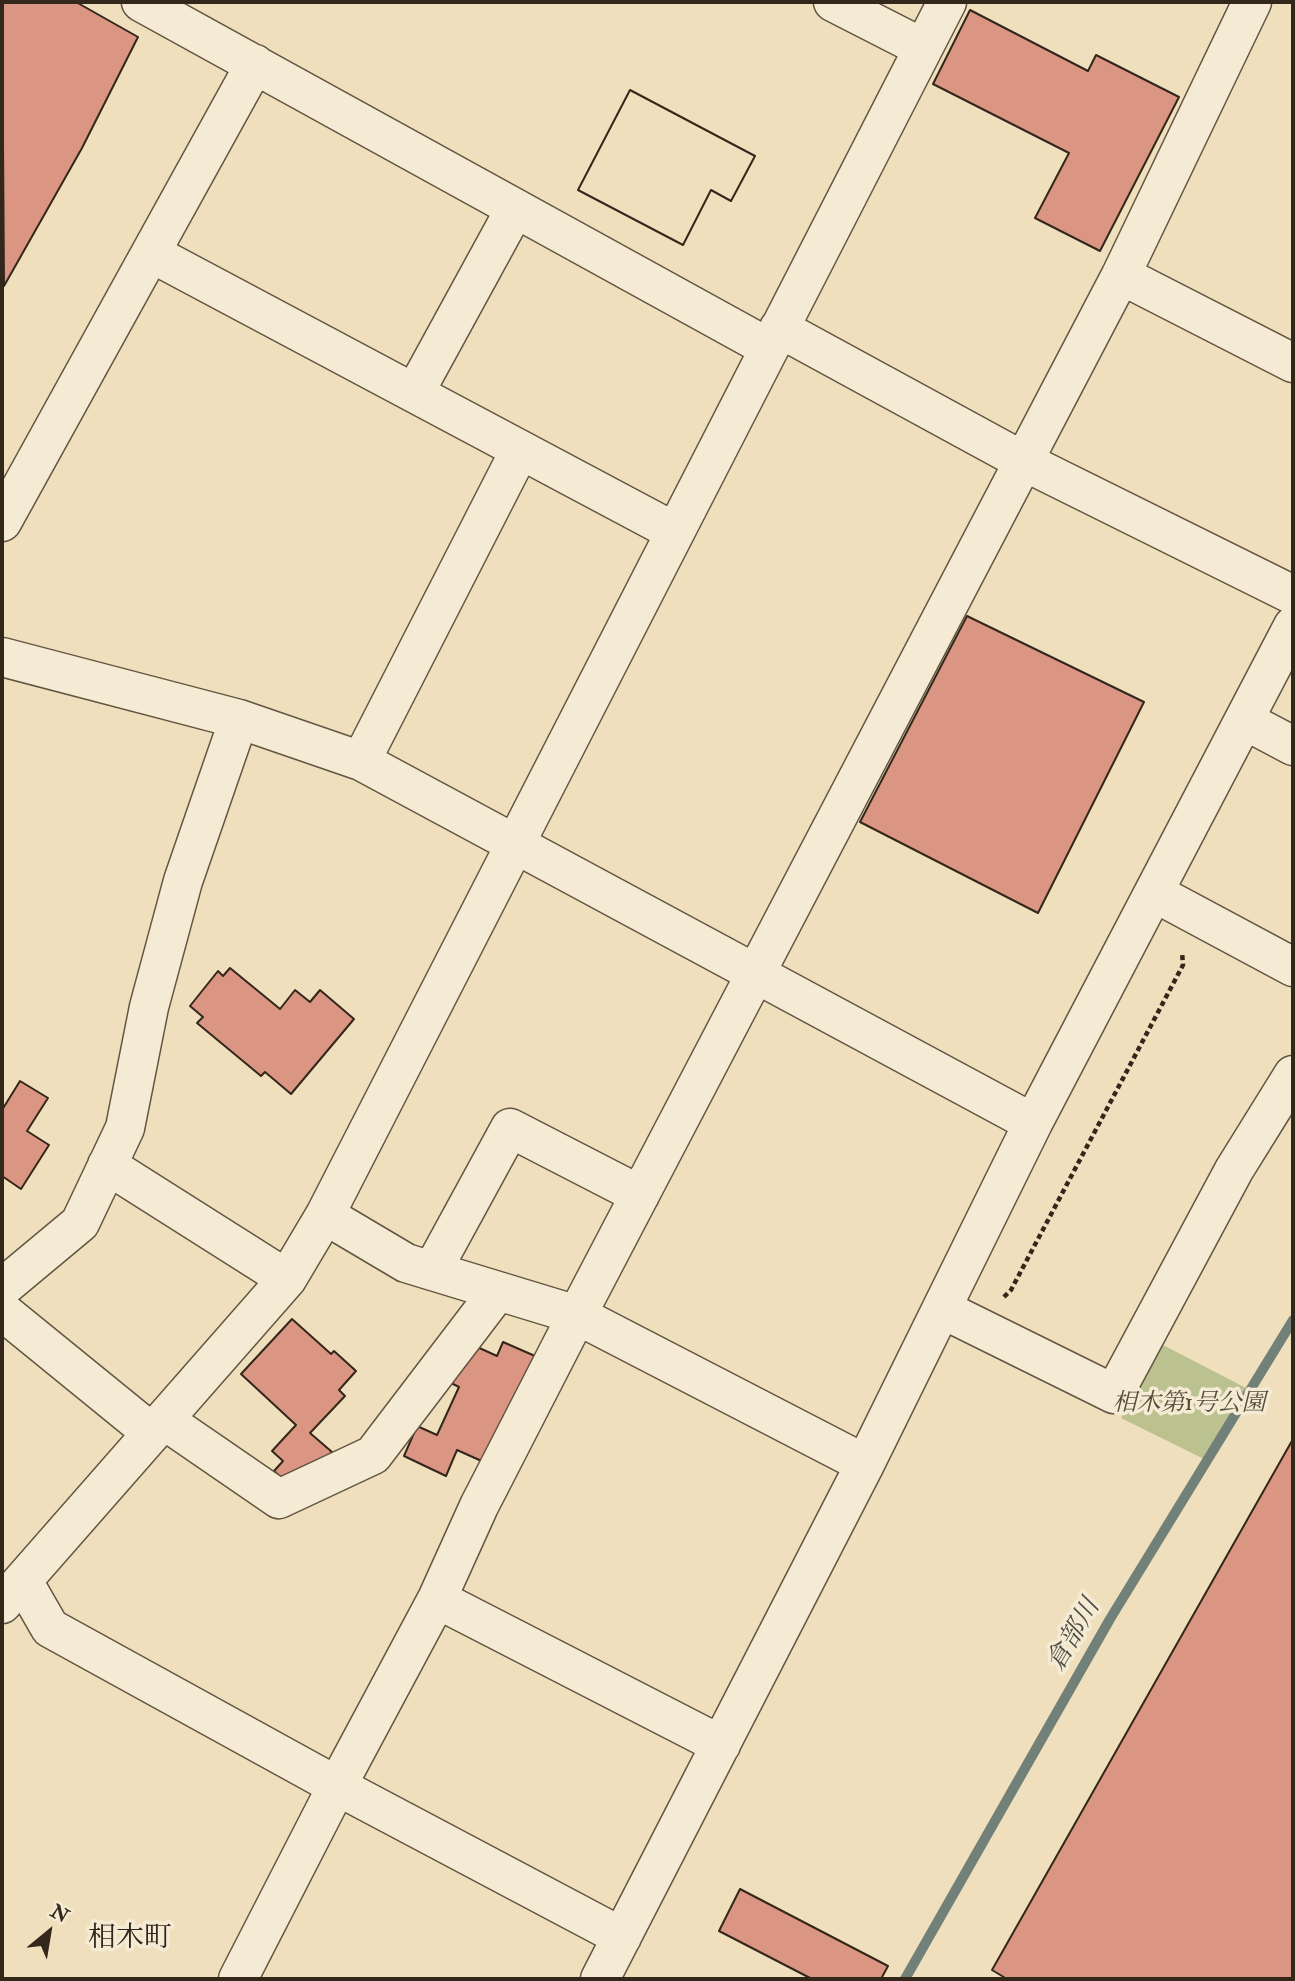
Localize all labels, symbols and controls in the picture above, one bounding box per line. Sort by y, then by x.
park label: 相木第1号公園 [1113,1391,1265,1419]
water label: 倉部川 [1042,1594,1108,1678]
north arrow [14,1897,84,1967]
text: N [46,1899,73,1928]
district label: 相木町 [88,1923,172,1957]

